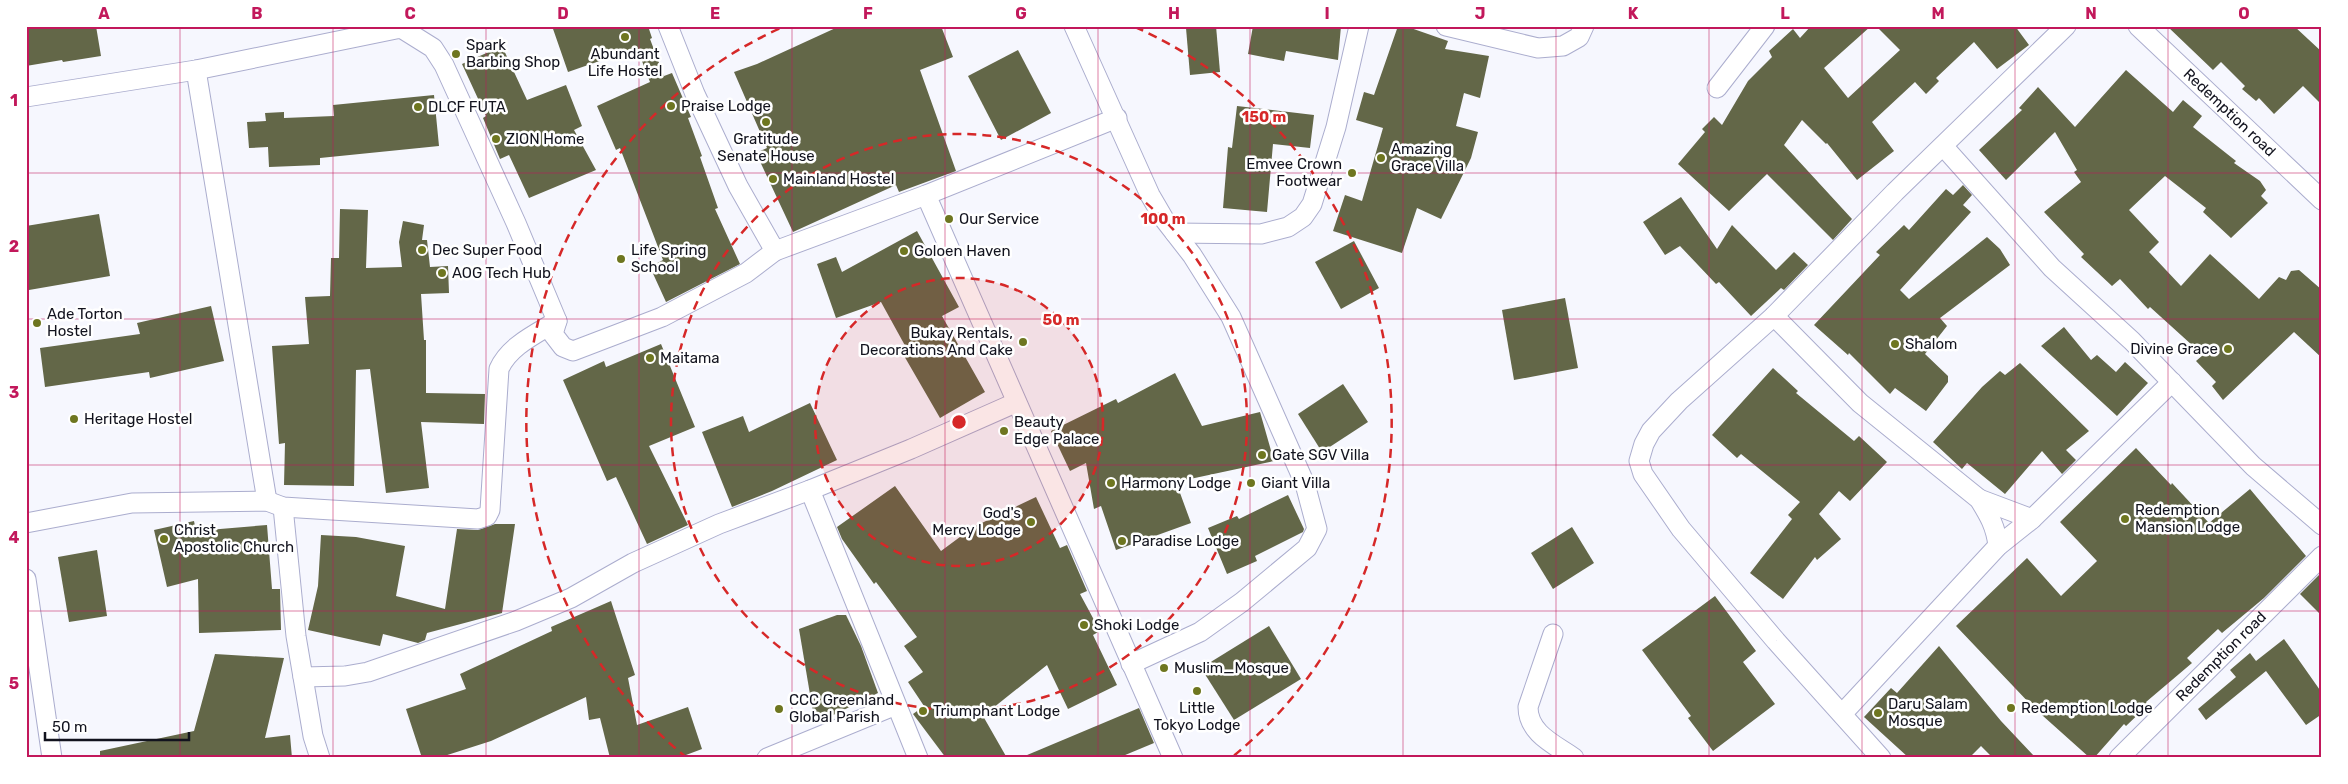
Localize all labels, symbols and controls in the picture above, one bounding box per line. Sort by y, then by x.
text: A [98,4,110,23]
text: B [251,4,263,23]
text: C [404,4,416,23]
text: D [557,4,569,23]
text: E [710,4,720,23]
text: F [863,4,873,23]
text: G [1015,4,1027,23]
text: H [1168,4,1180,23]
text: I [1324,4,1330,23]
text: J [1475,4,1485,23]
text: K [1628,4,1639,23]
text: L [1780,4,1790,23]
text: M [1931,4,1945,23]
text: N [2085,4,2097,23]
text: O [2238,4,2250,23]
marker: Abundant Life Hostel [619,31,631,43]
place label: Spark Barbing Shop [466,36,560,71]
place label: Abundant Life Hostel [588,45,662,80]
marker: Spark Barbing Shop [450,48,462,60]
street label: Redemption road [2180,65,2279,160]
text: 1 [10,91,18,110]
place label: Praise Lodge [681,97,771,115]
place label: DLCF FUTA [428,98,506,116]
marker: Praise Lodge [665,100,677,112]
marker: DLCF FUTA [412,101,424,113]
text: 150 m [1242,108,1286,126]
marker: Gratitude Senate House [760,116,772,128]
place label: ZION Home [506,130,584,148]
place label: Gratitude Senate House [717,130,815,165]
marker: ZION Home [490,133,502,145]
place label: Amazing Grace Villa [1391,140,1464,175]
marker: Amazing Grace Villa [1375,152,1387,164]
place label: Emvee Crown Footwear [1246,155,1342,190]
marker: Emvee Crown Footwear [1346,167,1358,179]
place label: Mainland Hostel [783,170,894,188]
marker: Mainland Hostel [767,173,779,185]
place label: Our Service [959,210,1039,228]
text: 100 m [1141,210,1185,228]
marker: Our Service [943,213,955,225]
text: 2 [9,237,19,256]
place label: Dec Super Food [432,241,542,259]
place label: Life Spring School [631,241,706,276]
place label: Goloen Haven [914,242,1011,260]
marker: Dec Super Food [416,244,428,256]
marker: Goloen Haven [898,245,910,257]
marker: Life Spring School [615,253,627,265]
place label: AOG Tech Hub [452,264,551,282]
marker: AOG Tech Hub [436,267,448,279]
place label: Ade Torton Hostel [47,305,123,340]
text: 50 m [1043,311,1079,329]
marker: Ade Torton Hostel [31,317,43,329]
place label: Bukay Rentals, Decorations And Cake [860,324,1013,359]
place label: Shalom [1905,335,1957,353]
marker: Bukay Rentals, Decorations And Cake [1017,336,1029,348]
marker: Shalom [1889,338,1901,350]
place label: Divine Grace [2130,340,2218,358]
marker: Divine Grace [2222,343,2234,355]
place label: Maitama [660,349,720,367]
marker: Maitama [644,352,656,364]
text: 3 [9,383,19,402]
place label: Heritage Hostel [84,410,193,428]
marker: Heritage Hostel [68,413,80,425]
centre of rings [950,413,968,431]
place label: Beauty Edge Palace [1014,413,1099,448]
marker: Beauty Edge Palace [998,425,1010,437]
place label: Gate SGV Villa [1272,446,1369,464]
marker: Gate SGV Villa [1256,449,1268,461]
place label: Harmony Lodge [1121,474,1231,492]
place label: Giant Villa [1261,474,1330,492]
marker: Harmony Lodge [1105,477,1117,489]
marker: Giant Villa [1245,477,1257,489]
place label: Redemption Mansion Lodge [2135,501,2240,536]
place label: God's Mercy Lodge [932,504,1021,539]
marker: Redemption Mansion Lodge [2119,513,2131,525]
marker: God's Mercy Lodge [1025,516,1037,528]
place label: Christ Apostolic Church [174,521,294,556]
text: 4 [9,528,20,547]
place label: Paradise Lodge [1132,532,1239,550]
marker: Christ Apostolic Church [158,533,170,545]
marker: Paradise Lodge [1116,535,1128,547]
street label: Redemption road [2172,608,2270,705]
place label: Shoki Lodge [1094,616,1179,634]
marker: Shoki Lodge [1078,619,1090,631]
place label: Muslim_Mosque [1174,659,1289,677]
marker: Muslim_Mosque [1158,662,1170,674]
text: 5 [9,674,19,693]
marker: Little Tokyo Lodge [1191,685,1203,697]
place label: CCC Greenland Global Parish [789,691,894,726]
place label: Daru Salam Mosque [1888,695,1968,730]
place label: Little Tokyo Lodge [1153,699,1241,734]
place label: Redemption Lodge [2021,699,2153,717]
place label: Triumphant Lodge [933,702,1060,720]
marker: Redemption Lodge [2005,702,2017,714]
marker: CCC Greenland Global Parish [773,703,785,715]
marker: Triumphant Lodge [917,705,929,717]
marker: Daru Salam Mosque [1872,707,1884,719]
scale bar [45,709,189,741]
text: 50 m [52,718,87,736]

